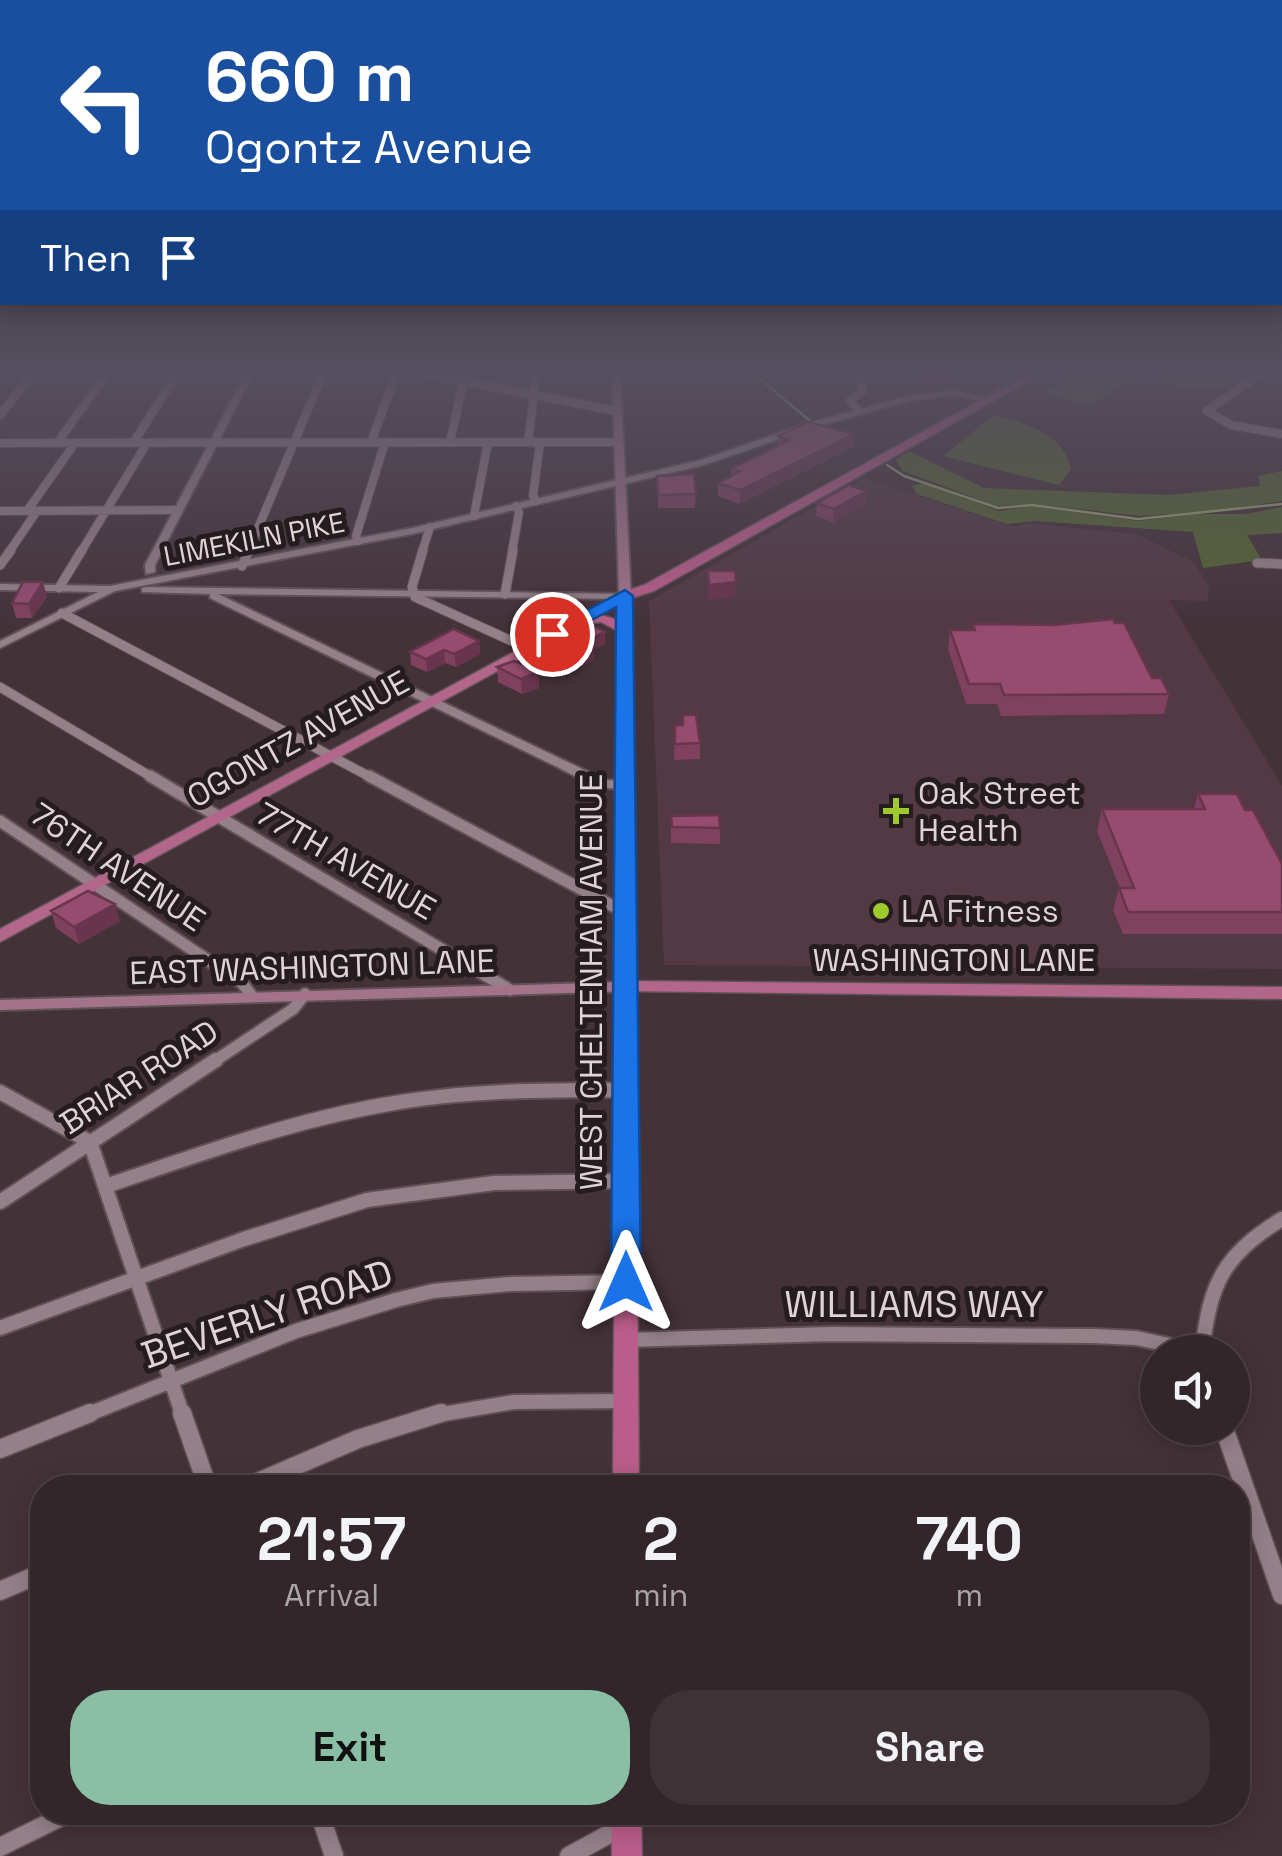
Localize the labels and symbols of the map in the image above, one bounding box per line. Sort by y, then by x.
street label: LIMEKILN PIKE [160,504,348,574]
pin [510,592,595,677]
street label: OGONTZ AVENUE [180,662,416,816]
place label: Oak Street Health [918,773,1081,850]
street label: WEST CHELTENHAM AVENUE [571,774,611,1190]
street label: 76TH AVENUE [23,794,213,940]
street label: 77TH AVENUE [249,794,443,928]
marker: Oak Street Health [883,798,909,824]
place label: LA Fitness [901,891,1059,931]
marker: LA Fitness [870,900,892,922]
street label: WASHINGTON LANE [813,940,1095,980]
street label: EAST WASHINGTON LANE [129,941,495,993]
street label: BRIAR ROAD [52,1011,226,1143]
position arrow [574,1230,678,1334]
street label: BEVERLY ROAD [135,1249,399,1379]
street label: WILLIAMS WAY [784,1280,1044,1328]

